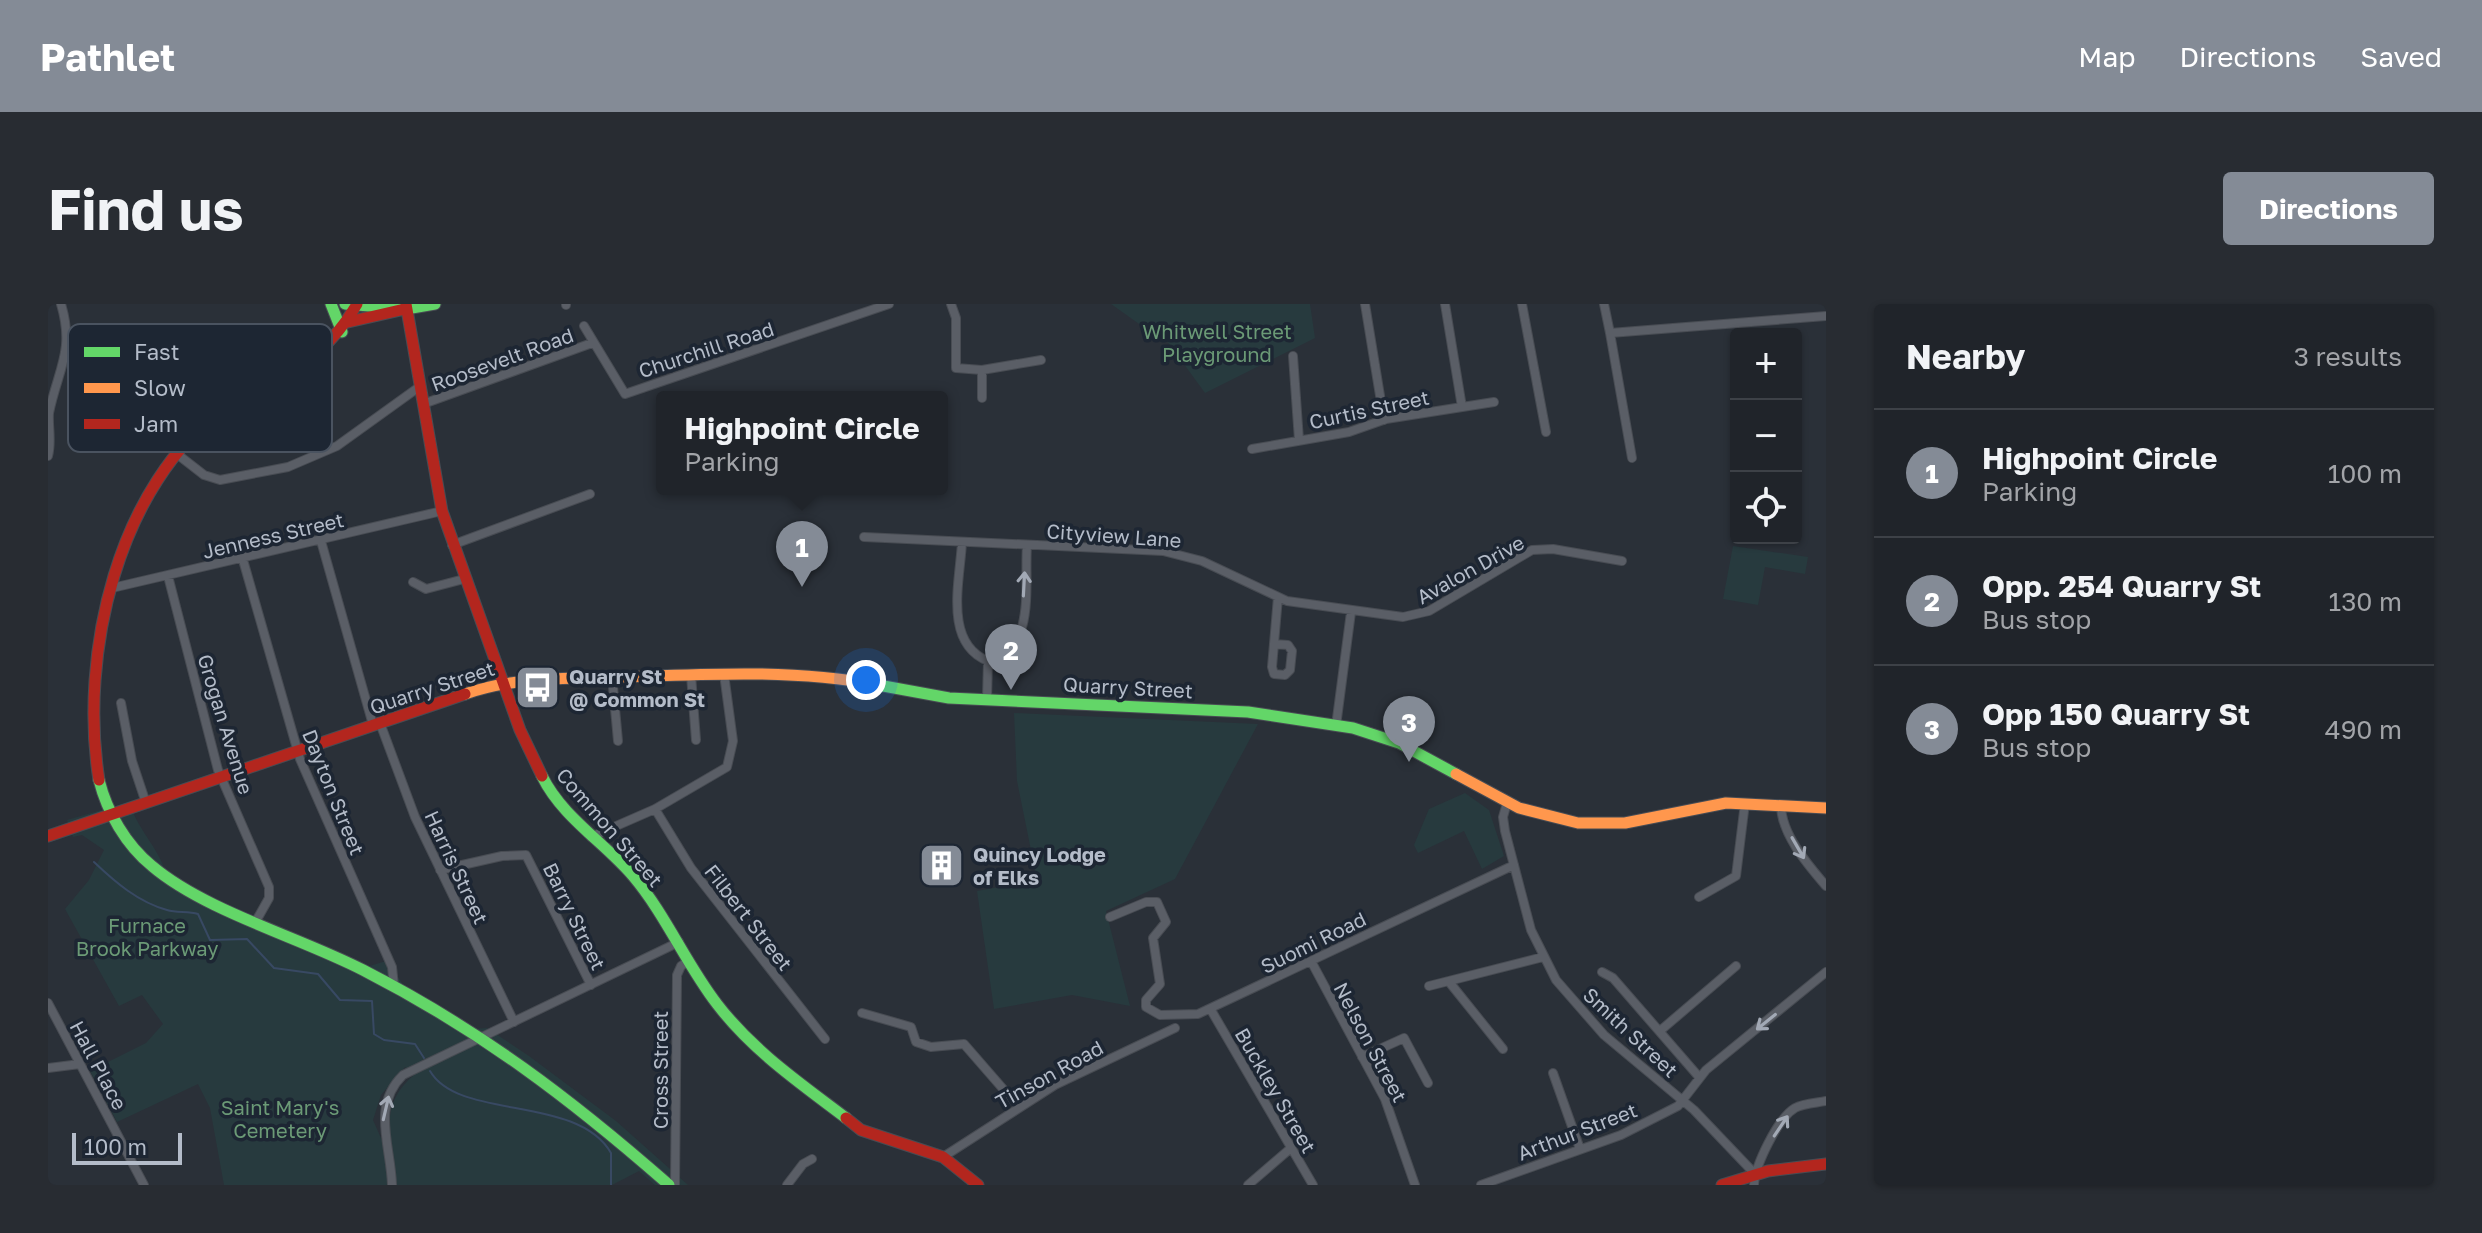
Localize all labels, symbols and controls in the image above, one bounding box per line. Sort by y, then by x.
text: Pathlet [40,34,175,79]
text: Map [2078,40,2135,73]
text: Directions [2179,40,2316,73]
text: Saved [2360,40,2442,73]
button: Directions [2223,172,2434,245]
text: Find us [48,175,244,242]
street label: Churchill Road [635,316,777,382]
park label: Whitwell Street Playground [1142,319,1292,366]
street label: Roosevelt Road [428,322,576,396]
legend [68,324,332,452]
map controls [1730,328,1802,544]
button: + [1730,328,1802,400]
text: Nearby [1906,336,2026,376]
text: Fast [134,338,180,365]
text: 3 results [2294,341,2402,372]
text: Slow [134,374,186,401]
street label: Curtis Street [1307,385,1431,433]
popup [656,391,948,495]
button: − [1730,400,1802,472]
text: Jam [134,410,178,437]
text: Highpoint Circle [684,410,920,446]
text: Highpoint Circle [1982,440,2218,476]
text: Parking [684,446,779,477]
text: 1 [1925,458,1939,489]
text: 100 m [2328,458,2402,489]
button: locate [1730,472,1802,544]
text: Parking [1982,476,2077,507]
street label: Jenness Street [200,507,346,563]
street label: Cityview Lane [1046,518,1182,552]
pin: 1 [776,521,828,587]
street label: Avalon Drive [1412,530,1528,608]
text: Opp. 254 Quarry St [1982,568,2261,604]
one-way arrow [1017,571,1032,598]
text: 2 [1924,586,1940,617]
text: 130 m [2329,586,2402,617]
text: Bus stop [1982,604,2091,635]
pin: 2 [985,624,1037,690]
street label: Grogan Avenue [193,651,259,797]
street label: Quarry Street [367,656,497,718]
your location [846,660,886,700]
bus stop icon: Quarry St @ Common St [514,664,562,712]
place label: Quarry St @ Common St [569,664,705,711]
street label: Quarry Street [1063,672,1193,702]
pin: 3 [1383,696,1435,762]
text: Opp 150 Quarry St [1982,696,2250,732]
text: 3 [1924,714,1940,745]
text: 490 m [2325,714,2402,745]
street label: Dayton Street [298,726,370,858]
text: Bus stop [1982,732,2091,763]
street label: Common Street [552,763,668,891]
street label: Harris Street [420,807,494,927]
one-way arrow [1790,836,1806,859]
building icon: Quincy Lodge of Elks [918,842,966,890]
place label: Quincy Lodge of Elks [973,842,1106,889]
street label: Barry Street [539,858,611,974]
street label: Filbert Street [700,859,798,975]
street label: Suomi Road [1257,906,1369,978]
park label: Furnace Brook Parkway [76,913,218,960]
street label: Nelson Street [1329,978,1413,1106]
street label: Smith Street [1579,982,1683,1082]
street label: Cross Street [648,1011,672,1129]
one-way arrow [1755,1012,1776,1030]
street label: Hall Place [65,1016,133,1114]
street label: Buckley Street [1230,1023,1322,1157]
street label: Tinson Road [991,1035,1107,1113]
park label: Saint Mary's Cemetery [221,1095,339,1142]
one-way arrow [379,1096,394,1122]
street label: Arthur Street [1514,1097,1640,1165]
one-way arrow [1773,1115,1789,1138]
scale bar [72,1129,182,1165]
text: 100 m [84,1133,147,1160]

